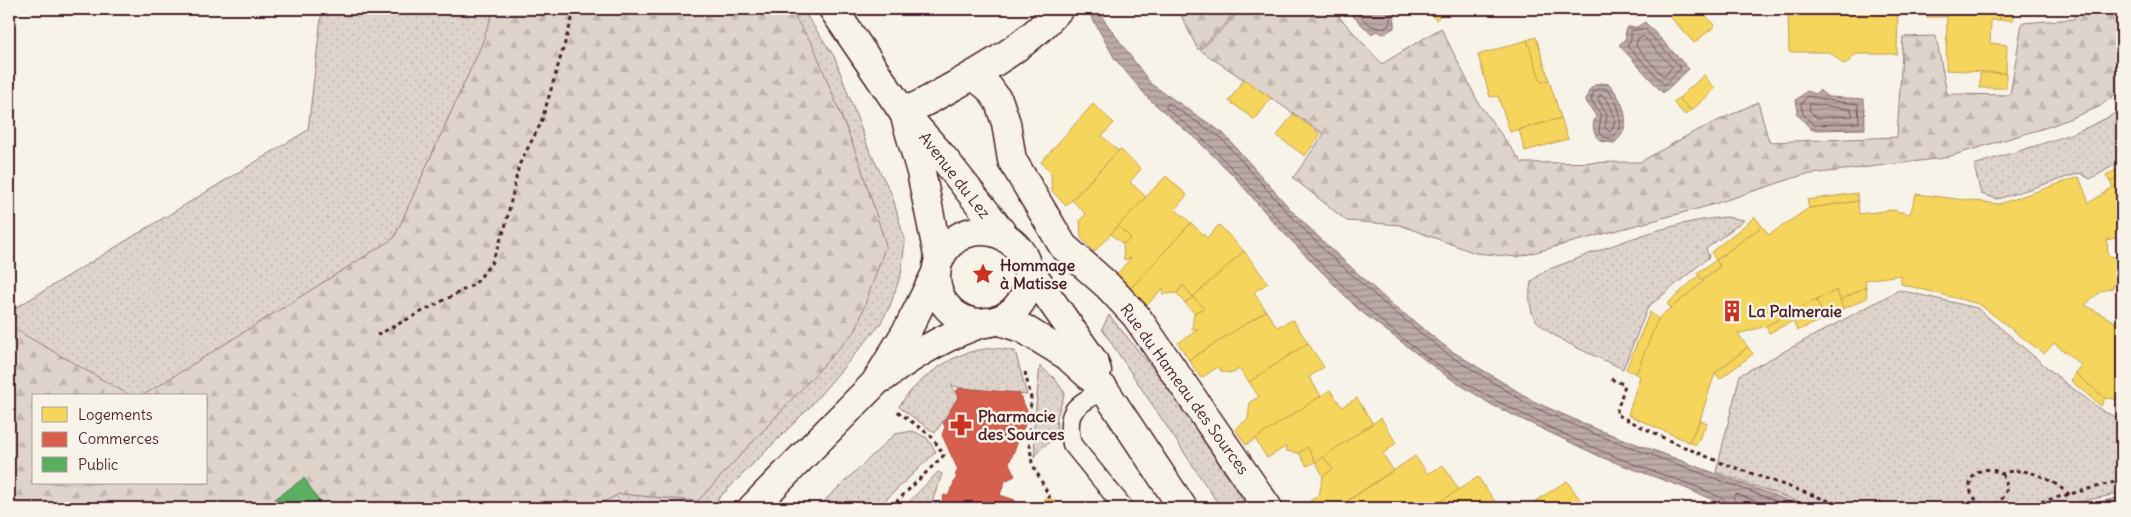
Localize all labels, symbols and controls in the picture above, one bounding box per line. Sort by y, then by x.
street label: Avenue du Lez [915,128,995,223]
place label: Hommage à Matisse [1000,255,1076,293]
place icon: Hommage à Matisse [970,261,996,287]
building icon: La Palmeraie [1719,298,1745,324]
street label: Rue du Hameau des Sources [1116,300,1254,478]
place label: La Palmeraie [1748,301,1842,321]
legend [32,394,208,484]
text: Logements [78,405,153,424]
place label: Pharmacie des Sources [978,406,1064,444]
pharmacy icon: Pharmacie des Sources [948,412,974,438]
text: Commerces [78,429,159,448]
text: Public [78,455,119,474]

